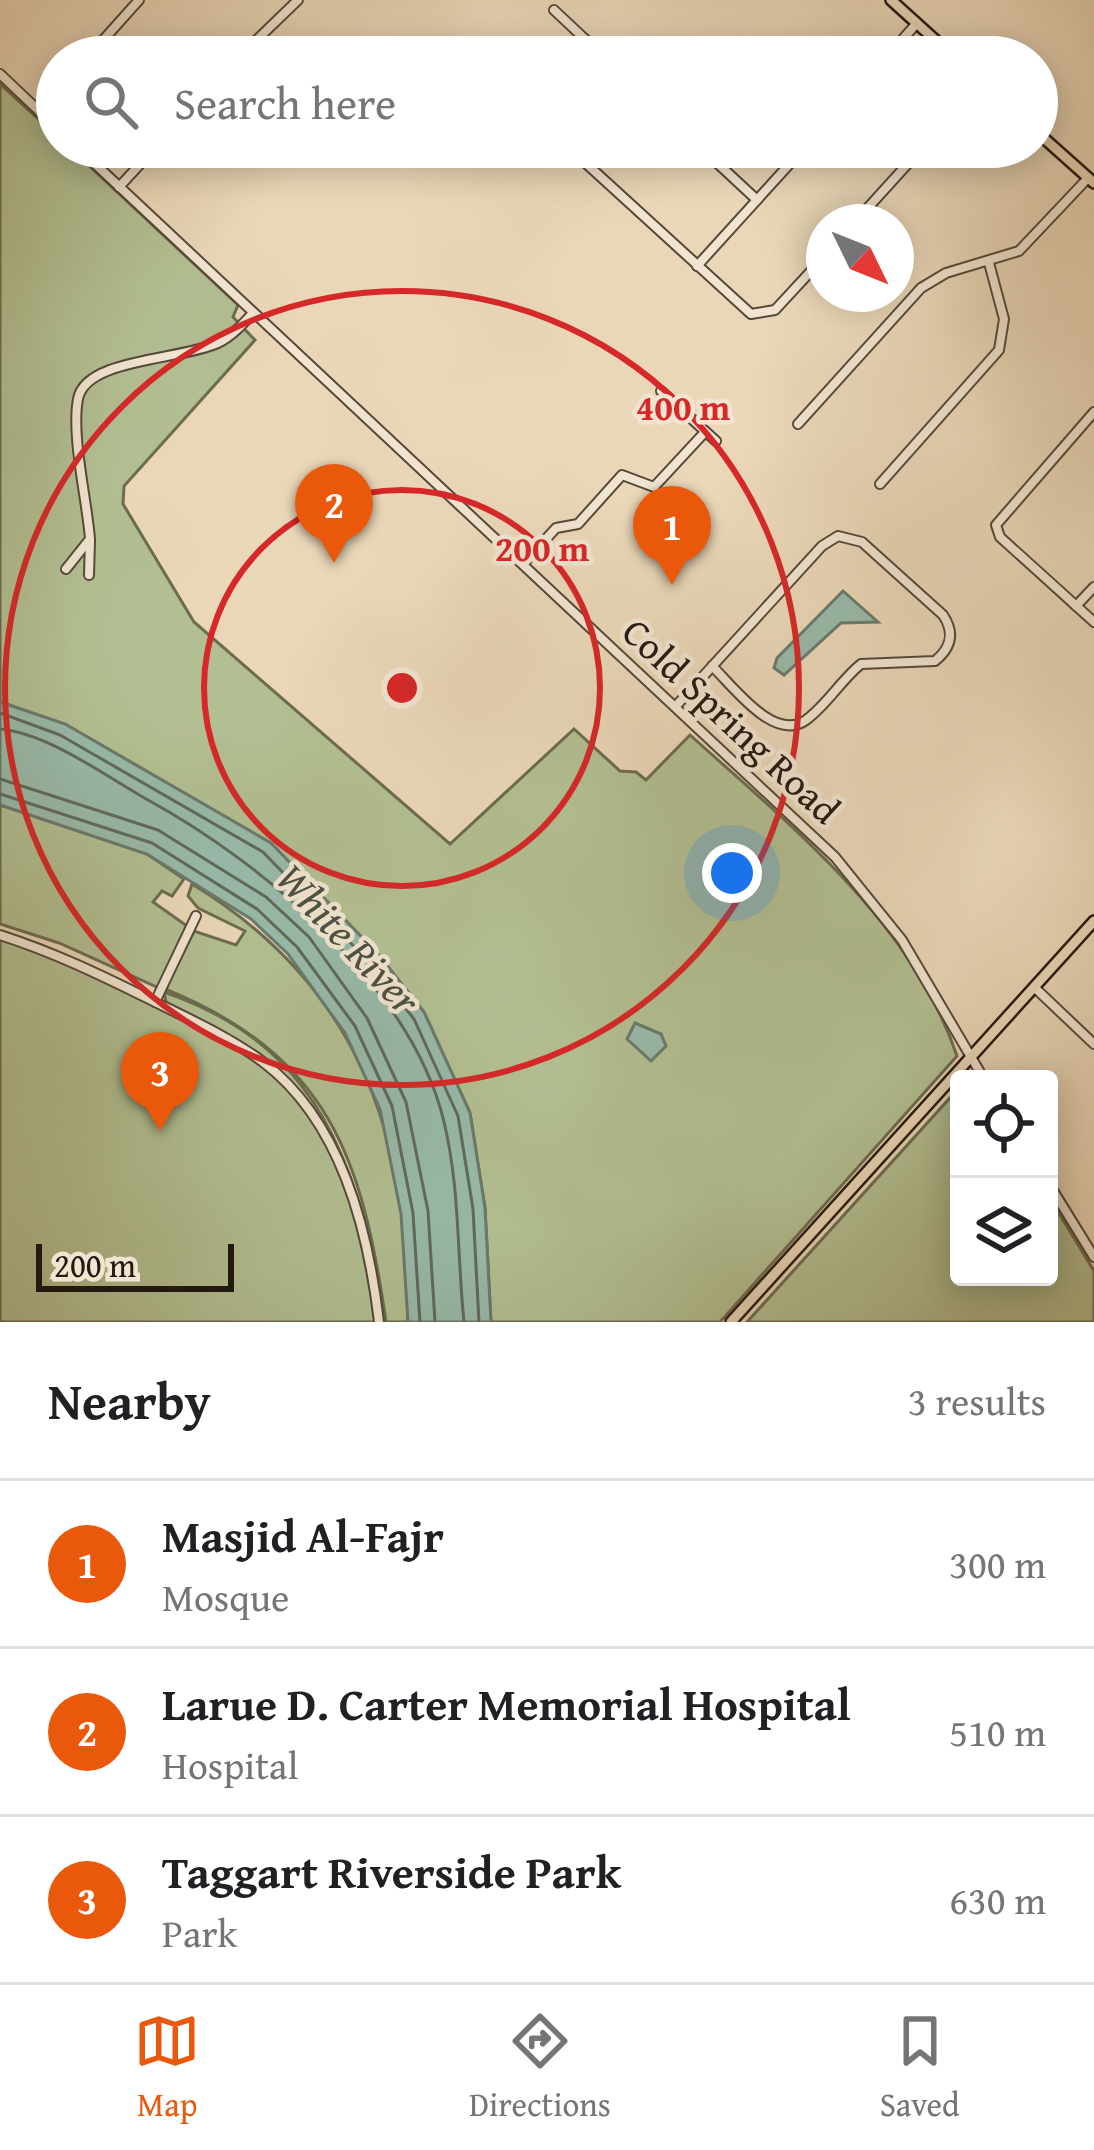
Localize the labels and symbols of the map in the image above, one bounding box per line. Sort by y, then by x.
north arrow [806,204,914,312]
text: 400 m [636,380,731,433]
pin: 2 [295,464,373,563]
pin: 1 [633,486,711,585]
text: 200 m [495,521,590,574]
street label: Cold Spring Road [610,604,854,836]
centre of rings [381,667,423,709]
your location [702,843,762,903]
water label: White River [263,849,436,1028]
pin: 3 [121,1032,199,1131]
scale bar [36,1238,234,1291]

